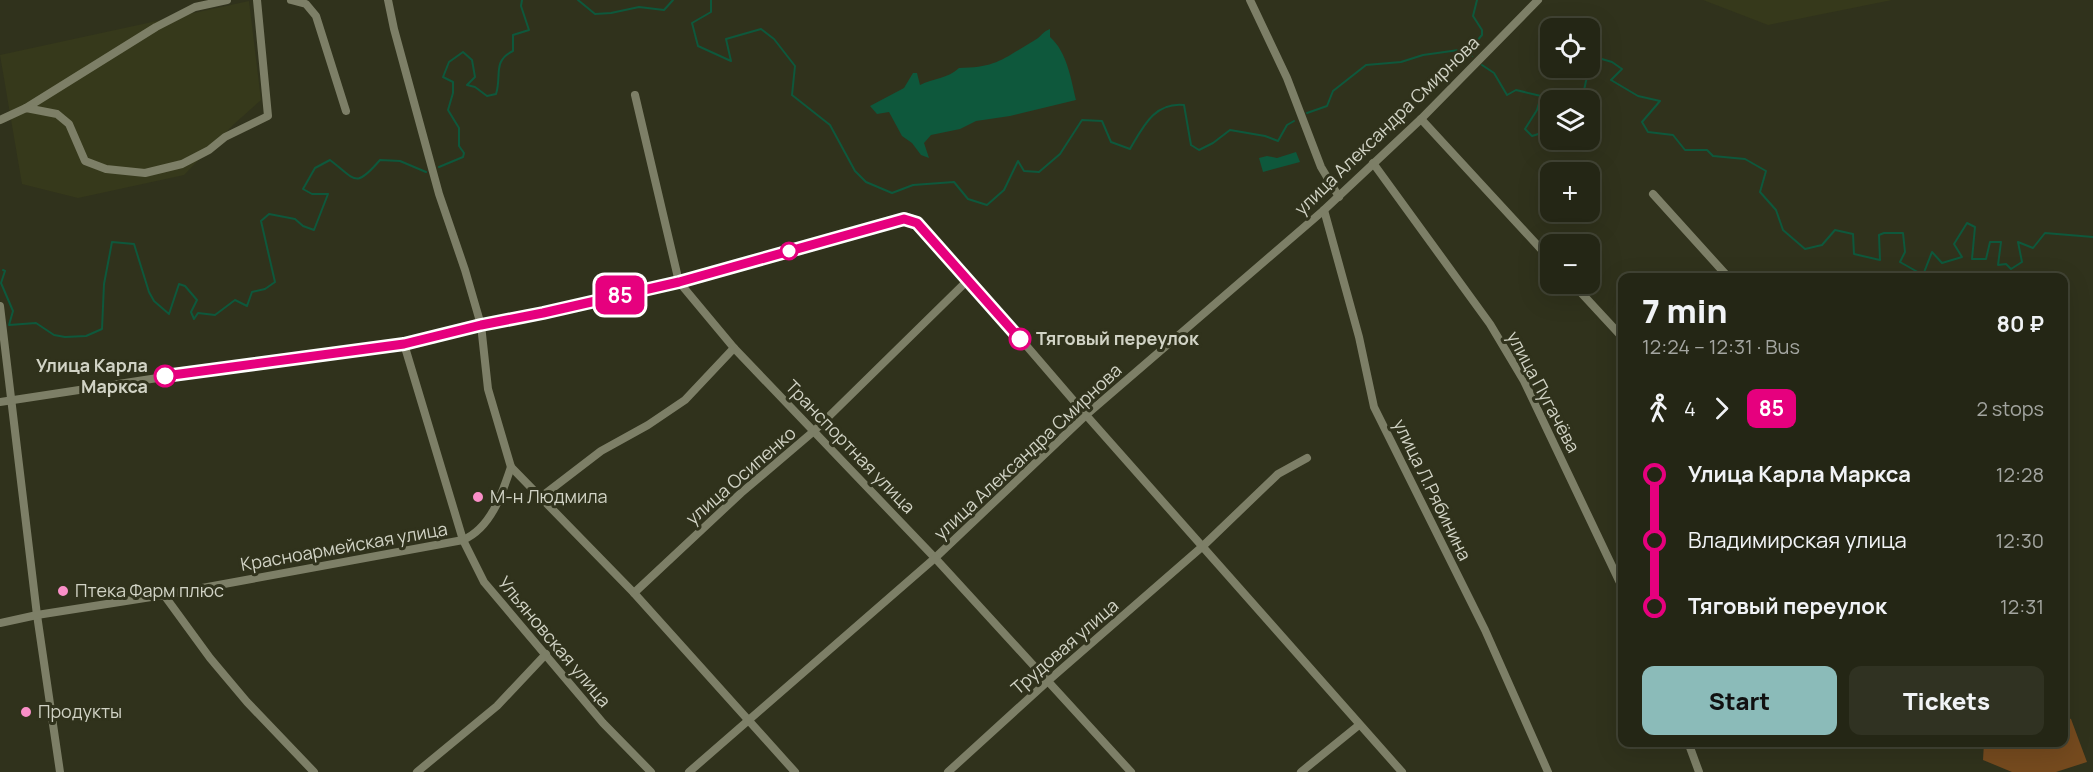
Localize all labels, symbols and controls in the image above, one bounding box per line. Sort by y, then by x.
map controls [1540,18,1600,294]
button: locate [1540,18,1600,78]
street label: улица Александра Смирнова [1289,30,1484,220]
button: layers [1540,90,1600,150]
button: + [1540,162,1600,222]
button: − [1540,234,1600,294]
unlabelled marker [780,242,798,260]
line badge: 85 [593,276,647,314]
text: 85 [607,281,633,309]
text: 7 min [1642,288,1728,333]
text: 80 ₽ [1997,309,2044,339]
place label: Тяговый переулок [1036,326,1200,350]
street label: улица Пугачёва [1502,327,1586,456]
marker: Тяговый переулок [1009,328,1031,350]
text: 12:24 – 12:31 · Bus [1642,333,1800,360]
place label: Улица Карла Маркса [36,353,148,398]
street label: улица Александра Смирнова [928,358,1126,545]
marker: Улица Карла Маркса [154,365,176,387]
street label: Транспортная улица [781,374,921,518]
icon: walk [1642,392,1675,425]
icon: forward [1705,392,1738,425]
text: 85 [1759,394,1784,422]
text: 4 [1684,395,1696,422]
text: 2 stops [1976,395,2044,422]
street label: улица Л.Рябинина [1388,415,1478,564]
street label: улица Осипенко [680,421,800,530]
text: Улица Карла Маркса [1688,459,1911,489]
text: 12:28 [1996,461,2044,488]
place label: М-н Людмила [490,484,608,508]
marker: М-н Людмила [471,490,485,504]
street label: Красноармейская улица [238,516,449,576]
text: Владимирская улица [1688,525,1907,555]
text: 12:30 [1996,527,2044,554]
street label: Ульяновская улица [493,571,617,712]
place label: Птека Фарм плюс [75,578,224,602]
marker: Птека Фарм плюс [56,584,70,598]
text: Тяговый переулок [1688,591,1887,621]
street label: Трудовая улица [1006,593,1123,699]
text: 12:31 [2000,593,2044,620]
button: Start [1642,666,1837,735]
button: Tickets [1849,666,2044,735]
place label: Продукты [38,699,122,723]
marker: Продукты [19,705,33,719]

